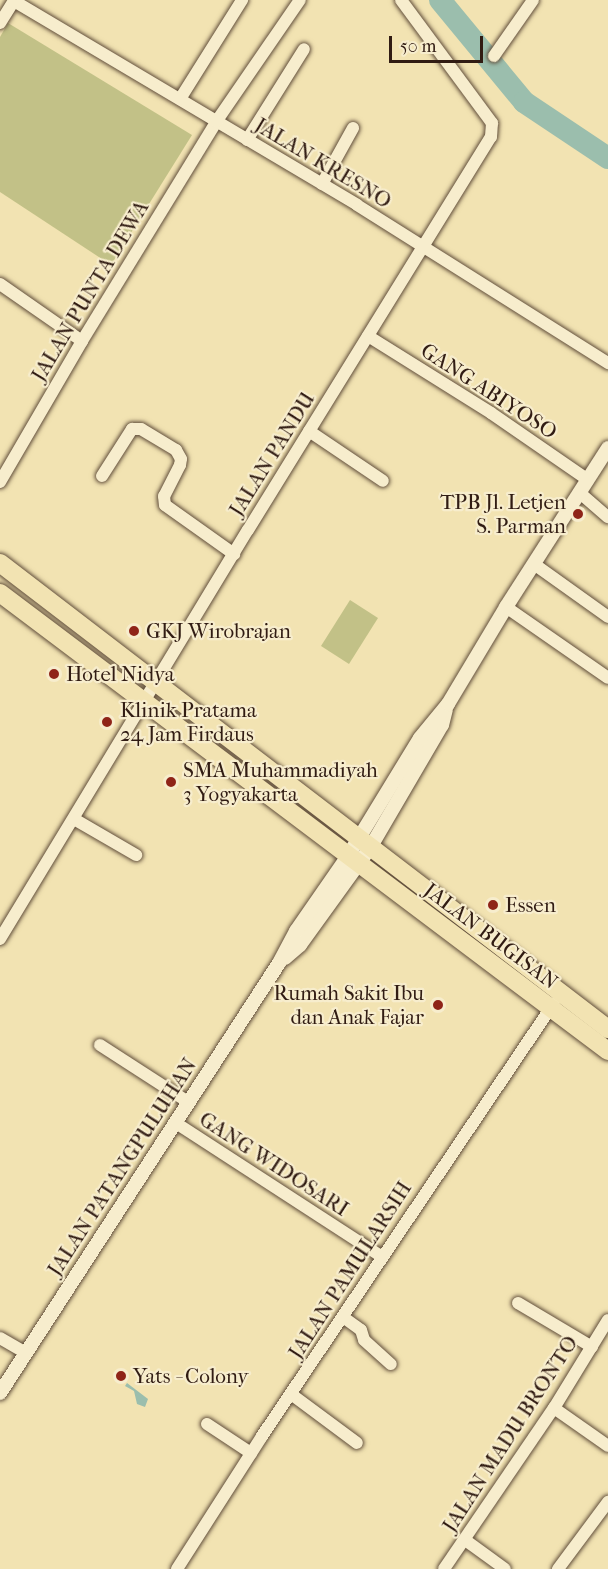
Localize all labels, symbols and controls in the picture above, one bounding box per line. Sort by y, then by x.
scale bar [392,24,486,62]
text: 50 m [400,36,436,57]
street label: JALAN KRESNO [250,112,396,214]
street label: JALAN PUNTA DEWA [26,196,154,386]
street label: GANG ABIYOSO [416,338,562,444]
street label: JALAN PANDU [224,387,320,521]
place label: TPB Jl. Letjen S. Parman [440,489,566,539]
marker: TPB Jl. Letjen S. Parman [571,507,585,521]
place label: GKJ Wirobrajan [146,618,291,644]
marker: GKJ Wirobrajan [127,624,141,638]
place label: Hotel Nidya [66,661,175,687]
marker: Hotel Nidya [47,667,61,681]
place label: Klinik Pratama 24 Jam Firdaus [120,697,257,747]
marker: Klinik Pratama 24 Jam Firdaus [98,713,116,731]
place label: SMA Muhammadiyah 3 Yogyakarta [183,757,378,807]
marker: SMA Muhammadiyah 3 Yogyakarta [164,775,178,789]
street label: JALAN BUGISAN [419,877,563,995]
place label: Essen [505,892,556,918]
marker: Essen [486,898,500,912]
place label: Rumah Sakit Ibu dan Anak Fajar [273,980,424,1030]
marker: Rumah Sakit Ibu dan Anak Fajar [429,996,447,1014]
street label: JALAN PATANGPULUHAN [42,1053,202,1281]
street label: GANG WIDOSARI [195,1106,353,1222]
street label: JALAN PAMULARSIH [283,1176,417,1364]
street label: JALAN MADU BRONTO [437,1331,583,1537]
place label: Yats - Colony [133,1363,249,1389]
marker: Yats - Colony [114,1369,128,1383]

